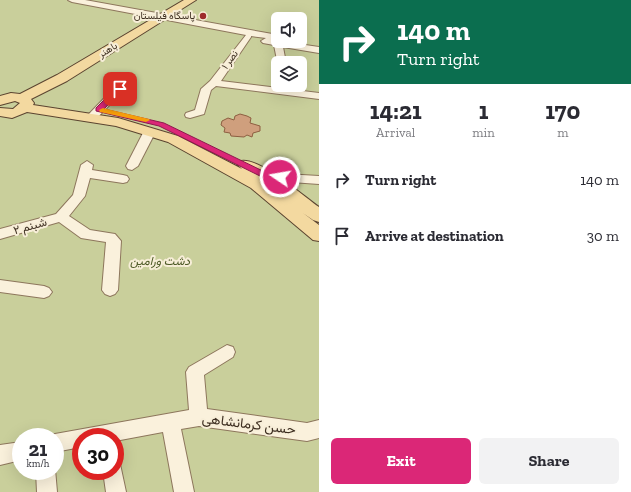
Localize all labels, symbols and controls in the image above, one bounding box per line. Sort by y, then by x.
place label: پاسگاه فیلستان [134,10,195,23]
marker: پاسگاه فیلستان [198,11,208,21]
map controls [271,12,307,92]
button: sound [271,12,307,48]
text: 140 m [397,14,470,47]
icon: right [331,16,383,68]
street label: باهنر [96,40,120,61]
street label: نصر ۱ [219,48,241,72]
text: Turn right [397,48,479,70]
button: layers [271,56,307,92]
pin [103,72,137,106]
icon: arrive [109,78,131,100]
text: 14:21 [370,96,422,125]
text: 1 [479,96,488,125]
text: 170 [545,96,580,125]
text: Arrival [376,125,415,140]
text: min [472,125,495,140]
text: m [557,125,568,140]
position arrow [259,156,301,198]
icon: right [331,169,353,191]
text: Turn right [365,171,436,189]
text: 140 m [580,171,619,189]
street label: شبنم ۲ [12,215,49,238]
icon: arrive [331,225,353,247]
text: Arrive at destination [365,227,504,245]
text: 30 m [587,227,619,245]
park label: دشت ورامین [130,254,190,269]
street label: حسن کرمانشاهی [201,410,297,438]
speed limit sign: 30 [72,428,124,480]
text: 21 [29,437,47,461]
button: Exit [331,438,471,484]
button: Share [479,438,619,484]
text: km/h [27,458,49,470]

